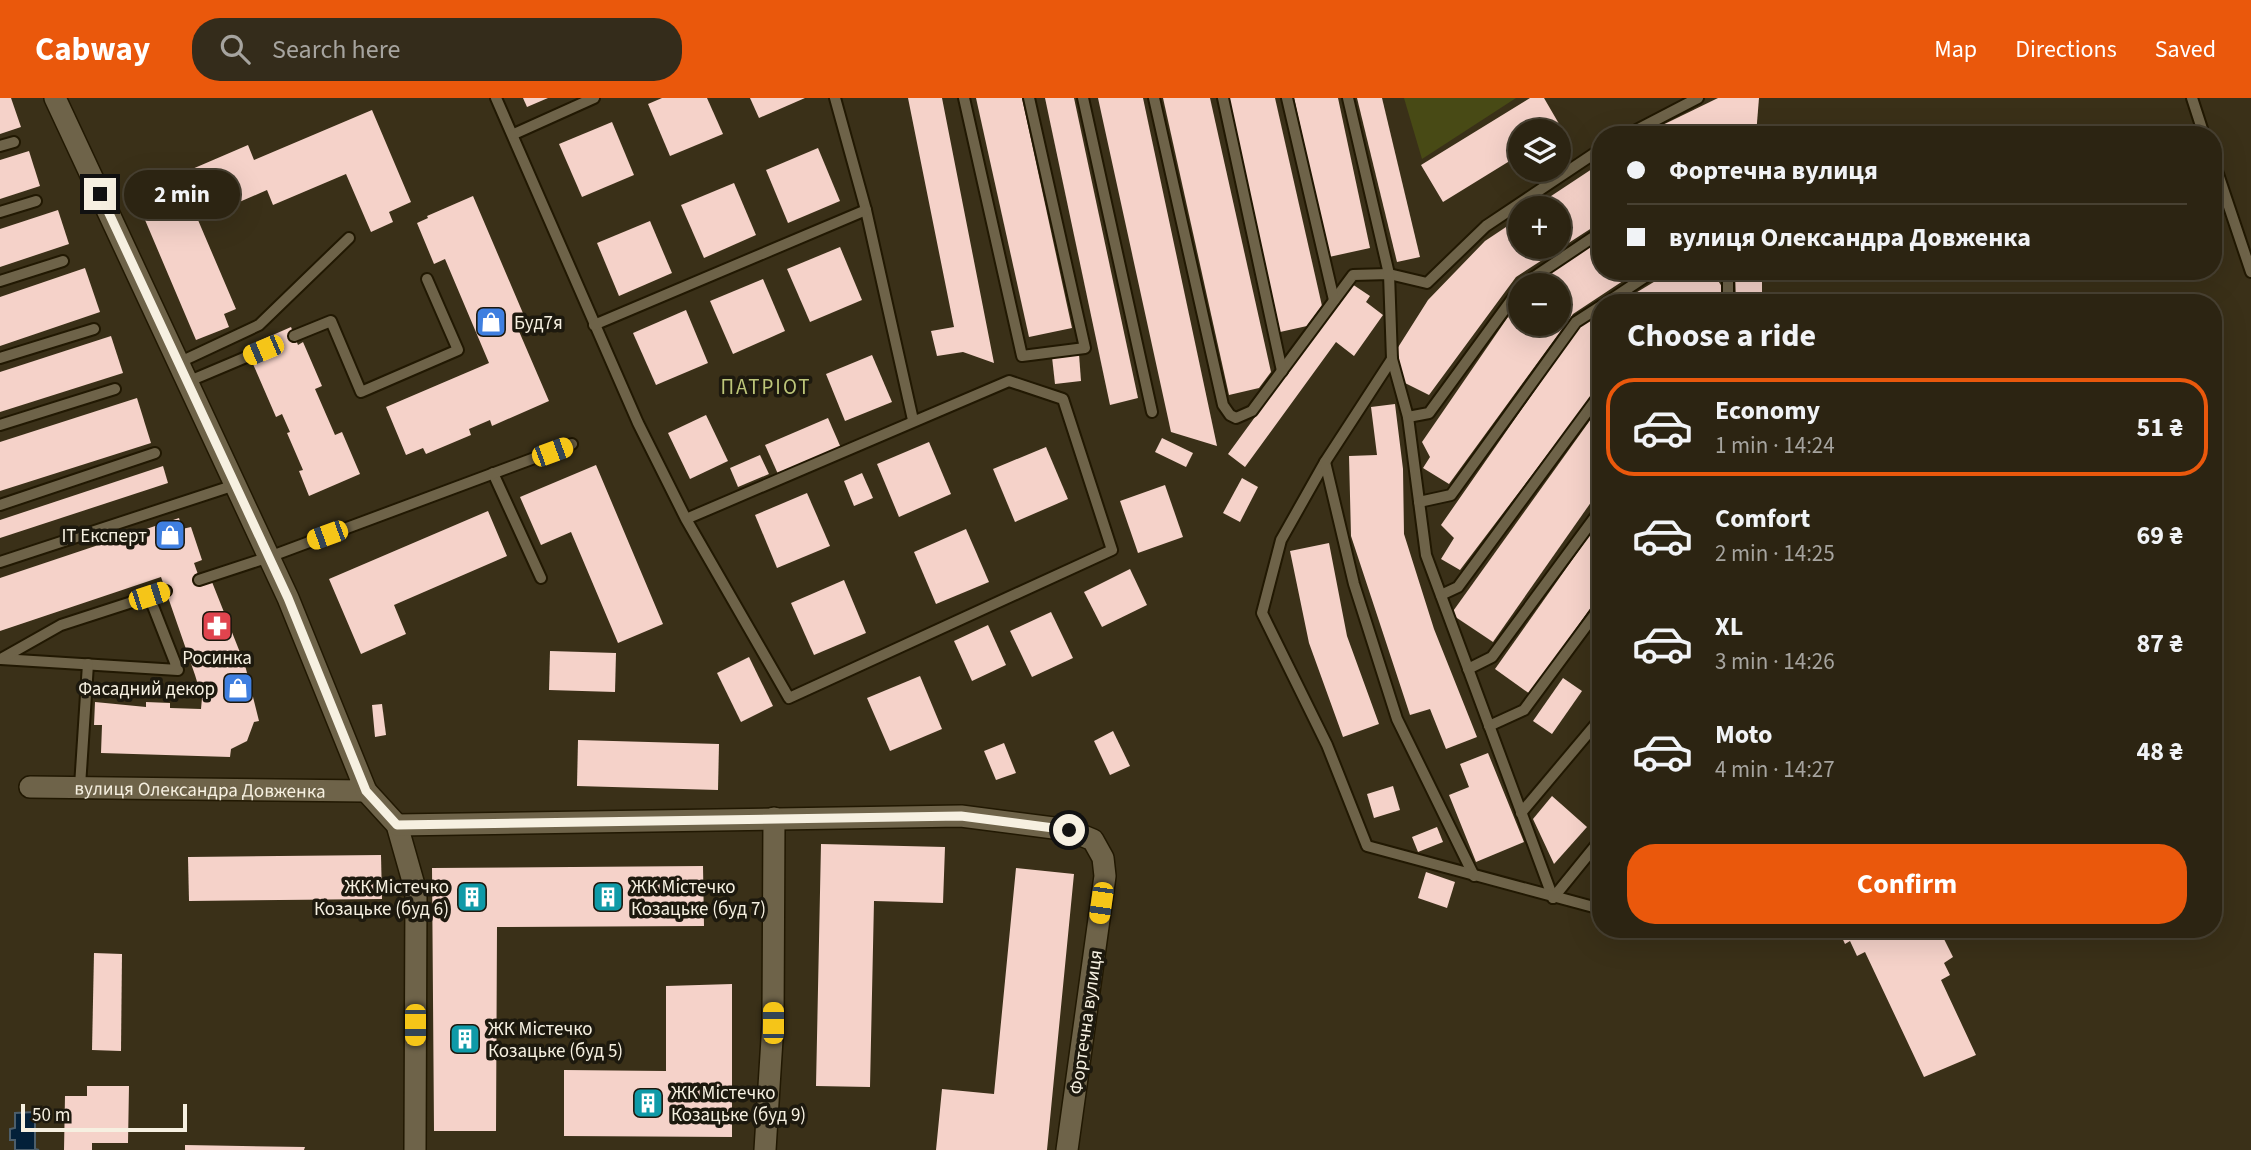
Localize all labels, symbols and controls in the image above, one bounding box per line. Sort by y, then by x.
search box [192,18,682,81]
text: Cabway [35,26,150,73]
icon: search [216,30,254,68]
text: Search here [272,31,400,68]
text: Map [1934,32,1977,67]
text: Directions [2015,32,2117,67]
text: Saved [2155,32,2216,67]
map controls [1508,119,1571,336]
button: layers [1508,119,1571,182]
text: Фортечна вулиця [1669,152,1878,189]
callout: 2 min [124,170,240,218]
route end [84,178,116,210]
text: 2 min [154,178,210,211]
button: + [1508,196,1571,259]
text: вулиця Олександра Довженка [1669,219,2031,256]
button: − [1508,273,1571,336]
shop icon: Буд7я [474,305,508,339]
place label: Буд7я [514,310,563,337]
text: Choose a ride [1627,313,1816,359]
car [240,332,287,368]
district label: ПАТРІОТ [720,372,812,402]
text: Economy [1715,392,1820,429]
icon: car [1631,396,1694,459]
text: 51 ₴ [2137,409,2183,446]
text: 1 min · 14:24 [1715,429,1835,462]
car [529,435,576,469]
text: Comfort [1715,500,1810,537]
icon: car [1631,504,1694,567]
text: 69 ₴ [2137,517,2183,554]
shop icon: IT Експерт [153,518,187,552]
car [304,518,351,552]
place label: IT Експерт [61,523,147,550]
text: 2 min · 14:25 [1715,537,1835,570]
car [126,580,173,612]
text: XL [1715,608,1743,645]
pharmacy icon: Росинка [200,609,234,643]
icon: car [1631,612,1694,675]
text: 87 ₴ [2137,625,2183,662]
place label: Росинка [182,645,252,672]
text: 3 min · 14:26 [1715,645,1835,678]
shop icon: Фасадний декор [221,671,255,705]
place label: Фасадний декор [78,676,215,703]
text: Moto [1715,716,1772,753]
icon: car [1631,720,1694,783]
text: 48 ₴ [2137,733,2183,770]
text: 4 min · 14:27 [1715,753,1835,786]
street label: вулиця Олександра Довженка [74,776,326,806]
route start [1053,814,1085,846]
button: Confirm [1627,844,2187,924]
place label: ЖК Містечко Козацьке (буд 6) [314,874,449,923]
place label: ЖК Містечко Козацьке (буд 7) [631,874,766,923]
building icon: ЖК Містечко Козацьке (буд 6) [455,880,489,914]
building icon: ЖК Містечко Козацьке (буд 7) [591,880,625,914]
car [1088,881,1115,925]
street label: Фортечна вулиця [1063,948,1110,1096]
car [763,1002,784,1044]
car [405,1004,426,1046]
place label: ЖК Містечко Козацьке (буд 5) [488,1016,623,1065]
building icon: ЖК Містечко Козацьке (буд 5) [448,1022,482,1056]
place label: ЖК Містечко Козацьке (буд 9) [671,1080,806,1129]
building icon: ЖК Містечко Козацьке (буд 9) [631,1086,665,1120]
scale bar [21,1101,187,1133]
text: 50 m [32,1102,70,1129]

